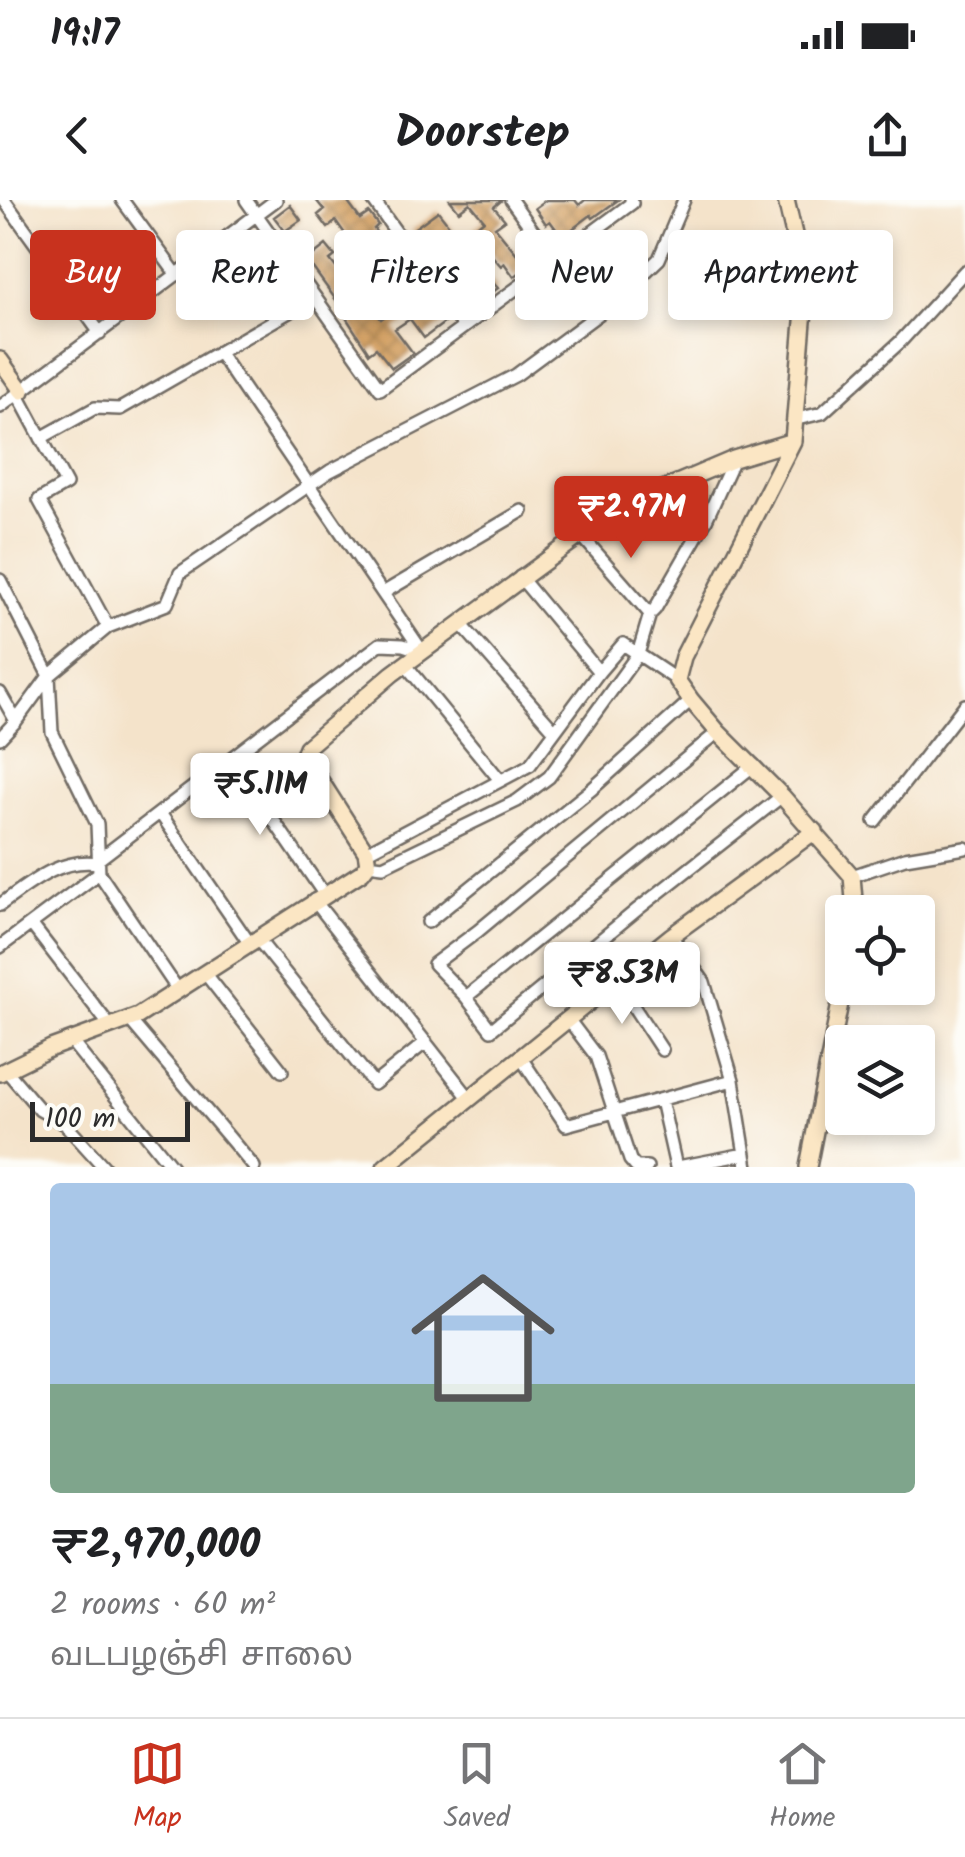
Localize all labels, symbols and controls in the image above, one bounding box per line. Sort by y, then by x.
text: 19:17 [50,5,119,65]
text: Doorstep [395,99,570,171]
icon: back [50,108,105,163]
icon: share [860,108,915,163]
chip: Buy [30,230,156,320]
chip: Rent [176,230,314,320]
chip: Filters [334,230,495,320]
chip: New [515,230,648,320]
chip: Apartment [668,230,893,320]
pin: ₹2.97M [550,476,712,561]
text: ₹2.97M [576,483,686,534]
pin: ₹5.11M [179,753,341,838]
text: ₹5.11M [212,760,308,811]
map controls [825,895,935,1135]
button: locate [825,895,935,1005]
pin: ₹8.53M [541,942,703,1027]
text: ₹8.53M [566,949,678,1000]
button: layers [825,1025,935,1135]
scale bar [30,1097,190,1141]
text: 100 m [45,1097,115,1142]
icon: home [393,1248,573,1428]
text: ₹2,970,000 [50,1513,260,1580]
text: 2 rooms · 60 m² [50,1580,275,1631]
text: வடபழஞ்சி சாலை [50,1631,353,1682]
tab: Map [130,1736,185,1841]
tab: Saved [444,1736,510,1841]
tab: Home [769,1736,835,1841]

